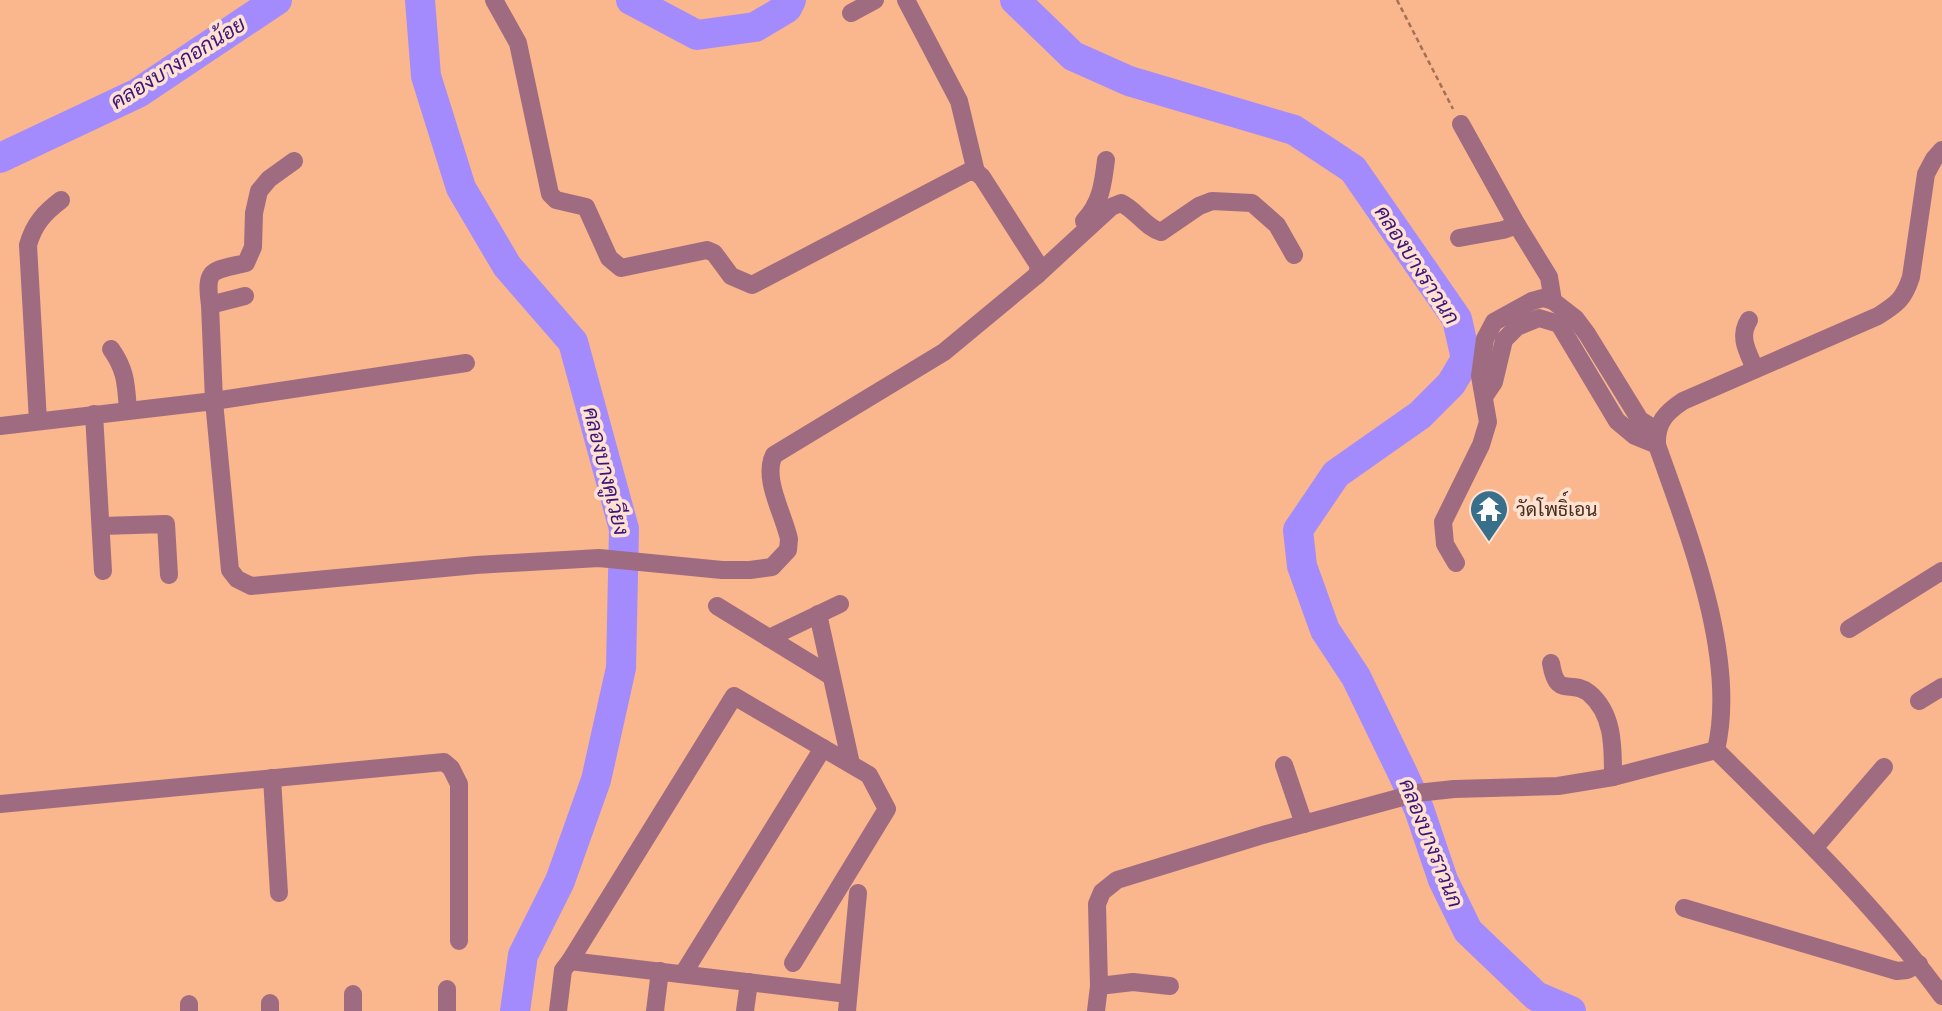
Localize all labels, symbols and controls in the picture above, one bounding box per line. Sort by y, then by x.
water label: คลองบางกอกน้อย [106,11,250,114]
water label: คลองบางราวนก [1370,201,1464,329]
water label: คลองบางคูเวียง [576,404,635,538]
temple icon: วัดโพธิ์เอน [1468,488,1510,543]
place label: วัดโพธิ์เอน [1516,490,1597,520]
water label: คลองบางราวนก [1394,775,1468,911]

